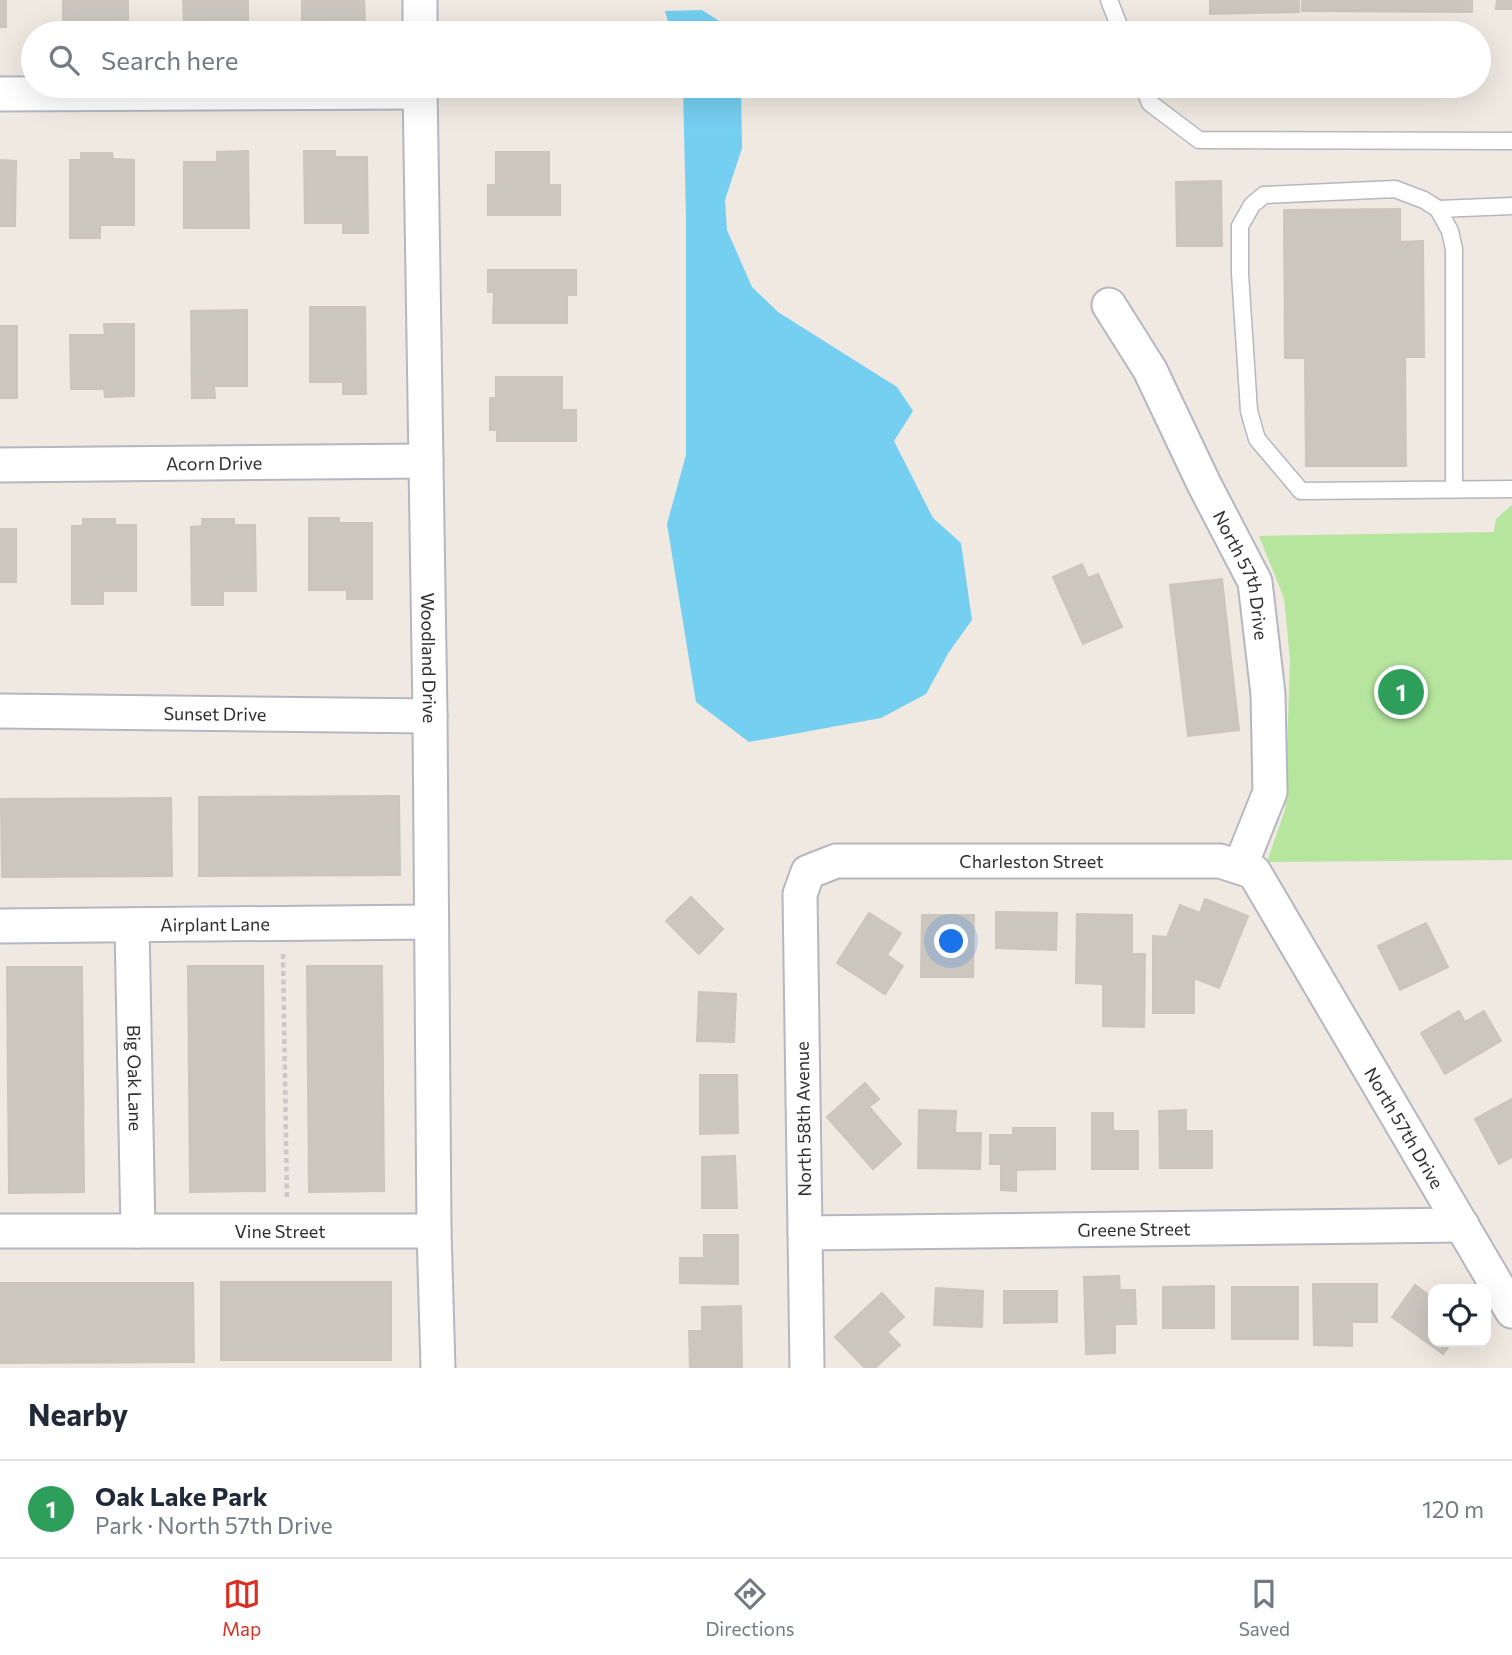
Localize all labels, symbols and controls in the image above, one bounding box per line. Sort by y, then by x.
search box [21,21,1491,98]
icon: search [45,41,83,79]
text: Search here [101,44,239,75]
street label: Acorn Drive [166,452,262,474]
street label: North 57th Drive [1209,507,1273,641]
street label: Woodland Drive [417,592,441,723]
pin: 1 [1378,666,1424,718]
street label: Sunset Drive [163,702,267,725]
street label: Charleston Street [959,850,1104,872]
street label: Airplant Lane [160,912,270,936]
your location [934,924,968,958]
street label: Big Oak Lane [123,1025,147,1131]
street label: North 58th Avenue [791,1041,815,1197]
street label: North 57th Drive [1360,1063,1449,1193]
street label: Greene Street [1077,1217,1191,1241]
street label: Vine Street [234,1220,326,1242]
map controls [1428,1284,1491,1347]
button: locate [1428,1284,1491,1347]
text: Nearby [28,1395,128,1432]
text: Oak Lake Park [95,1480,268,1511]
text: 1 [46,1495,56,1523]
text: 120 m [1422,1495,1484,1523]
text: Park · North 57th Drive [95,1511,333,1539]
tab: Map [222,1575,261,1640]
tab: Directions [705,1575,795,1640]
tab: Saved [1239,1575,1290,1640]

